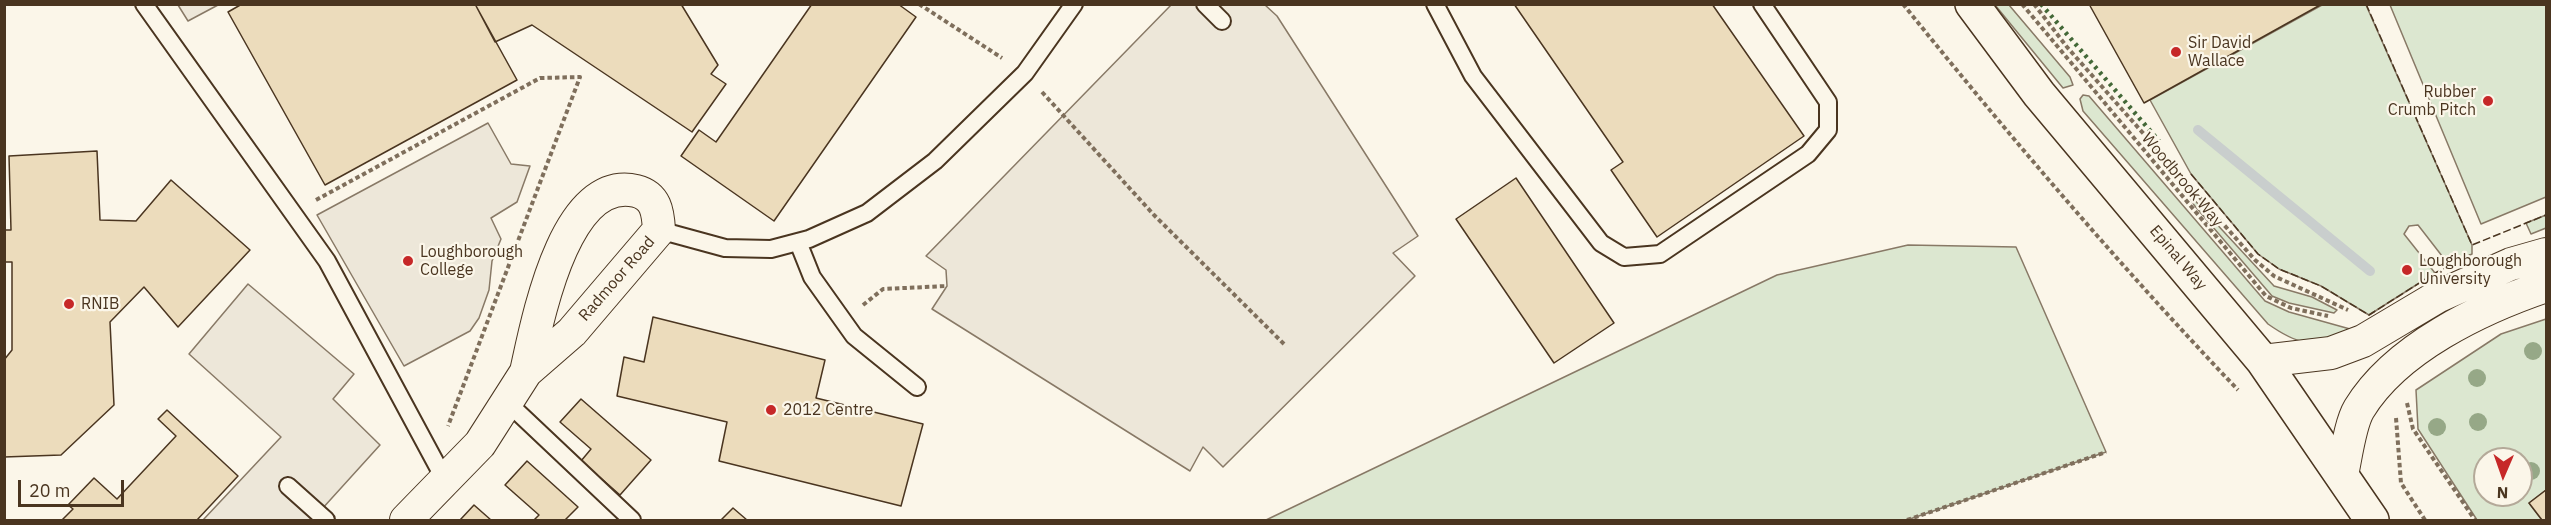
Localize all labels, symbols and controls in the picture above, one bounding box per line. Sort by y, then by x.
place label: Sir David Wallace [2188,33,2251,71]
marker: Sir David Wallace [2169,45,2183,59]
place label: Rubber Crumb Pitch [2388,82,2476,120]
marker: Rubber Crumb Pitch [2481,94,2495,108]
street label: Woodbrook Way [2137,129,2227,231]
street label: Epinal Way [2145,222,2211,294]
street label: Radmoor Road [575,233,659,325]
place label: Loughborough College [420,242,523,280]
place label: Loughborough University [2419,251,2522,289]
marker: Loughborough College [401,254,415,268]
marker: Loughborough University [2400,263,2414,277]
place label: RNIB [81,294,119,314]
marker: RNIB [62,297,76,311]
place label: 2012 Centre [783,400,873,420]
marker: 2012 Centre [764,403,778,417]
north arrow [2473,447,2533,507]
scale bar [21,468,128,506]
text: 20 m [29,479,71,502]
text: N [2496,483,2509,503]

